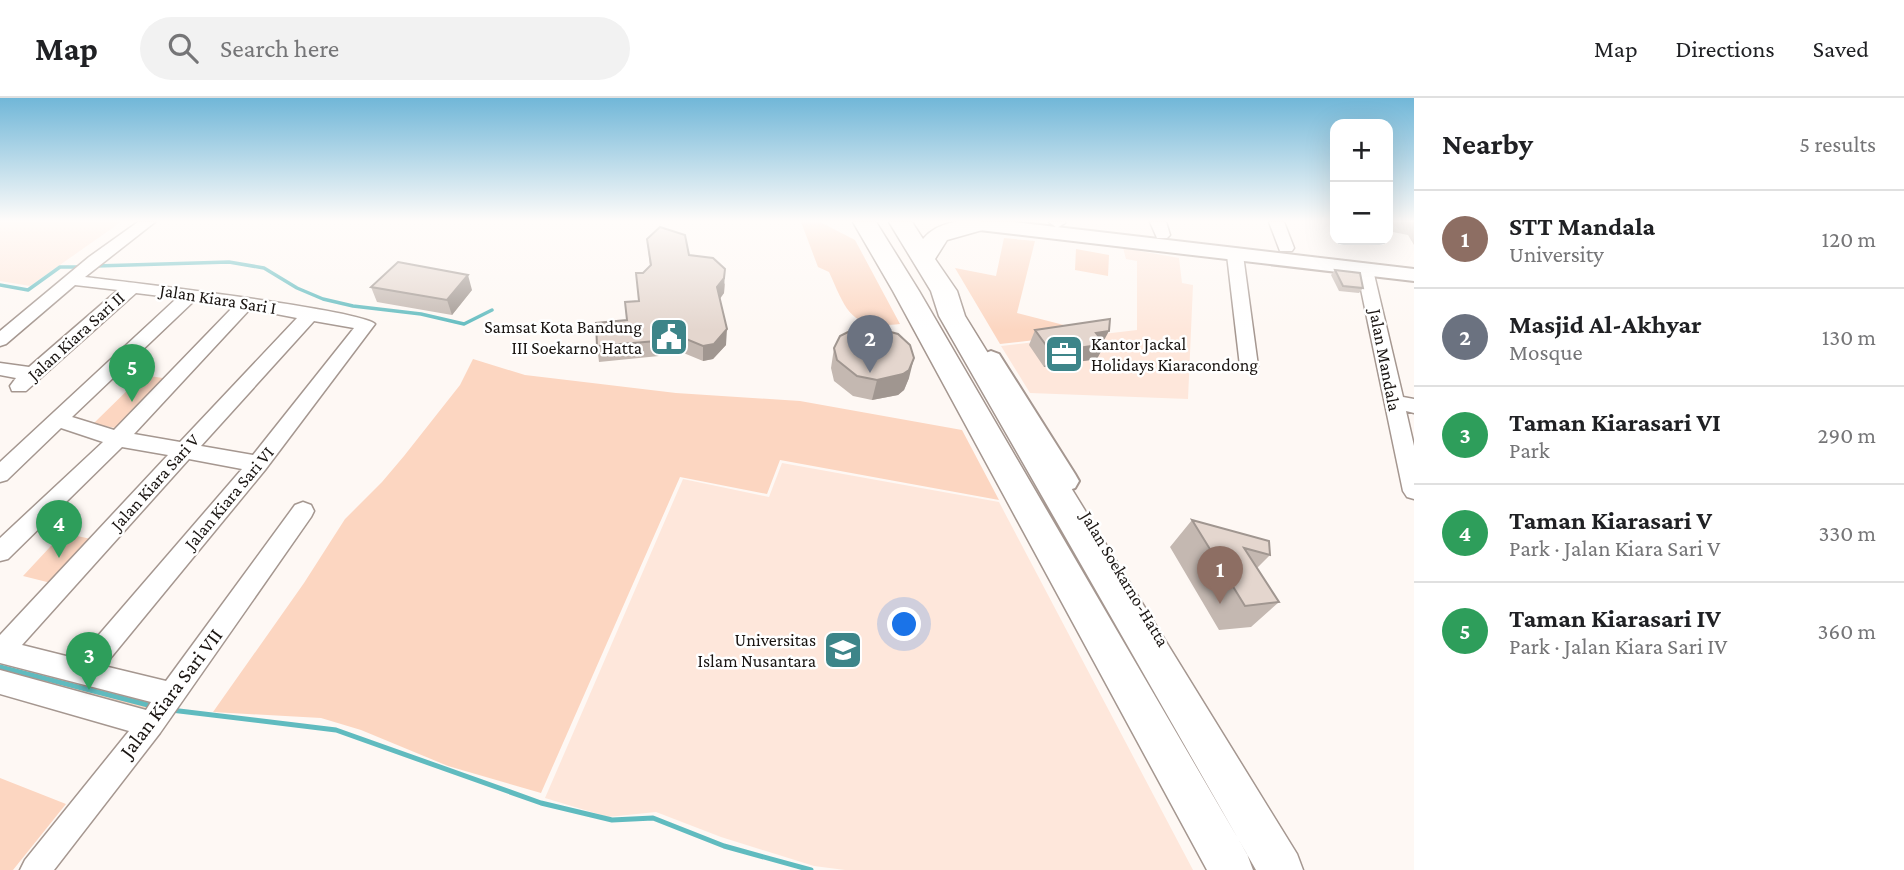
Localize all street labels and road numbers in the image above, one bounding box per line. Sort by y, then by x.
street label: Jalan Kiara Sari I [156,280,278,318]
street label: Jalan Kiara Sari II [22,287,128,386]
street label: Jalan Mandala [1365,305,1405,413]
street label: Jalan Kiara Sari V [105,429,204,536]
street label: Jalan Kiara Sari VI [179,443,278,555]
street label: Jalan Soekarno-Hatta [1076,506,1173,650]
street label: Jalan Kiara Sari VII [113,624,227,764]

